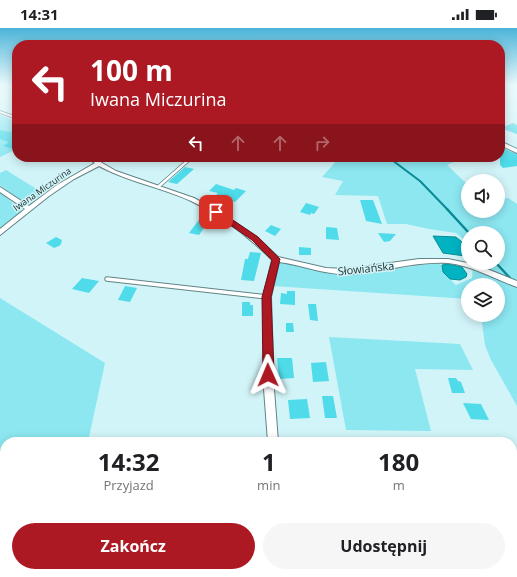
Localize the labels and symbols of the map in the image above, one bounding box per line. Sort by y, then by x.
street label: Iwana Miczurina [10,164,74,214]
pin [199,195,233,229]
street label: Słowiańska [337,258,395,278]
position arrow [247,354,289,396]

